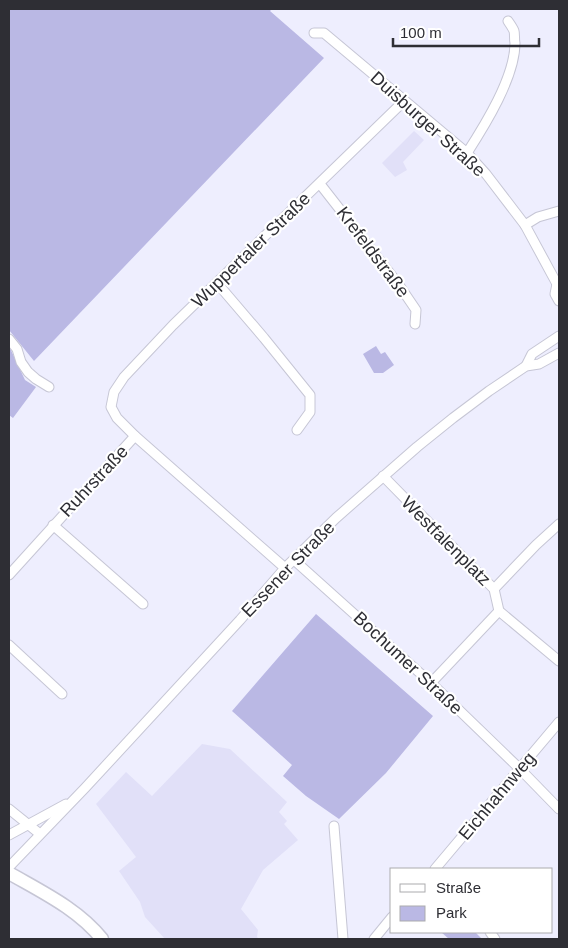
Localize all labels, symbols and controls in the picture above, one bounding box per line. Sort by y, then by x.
scale bar [393,15,539,47]
text: 100 m [400,24,442,41]
street label: Duisburger Straße [367,67,489,181]
street label: Wuppertaler Straße [188,188,314,312]
street label: Krefeldstraße [333,203,413,301]
street label: Ruhrstraße [56,441,132,521]
street label: Westfalenplatz [397,492,495,590]
street label: Essener Straße [237,517,339,621]
street label: Bochumer Straße [350,608,466,718]
street label: Eichhahnweg [455,748,539,844]
legend [390,868,553,933]
text: Straße [436,879,481,896]
text: Park [436,904,467,921]

